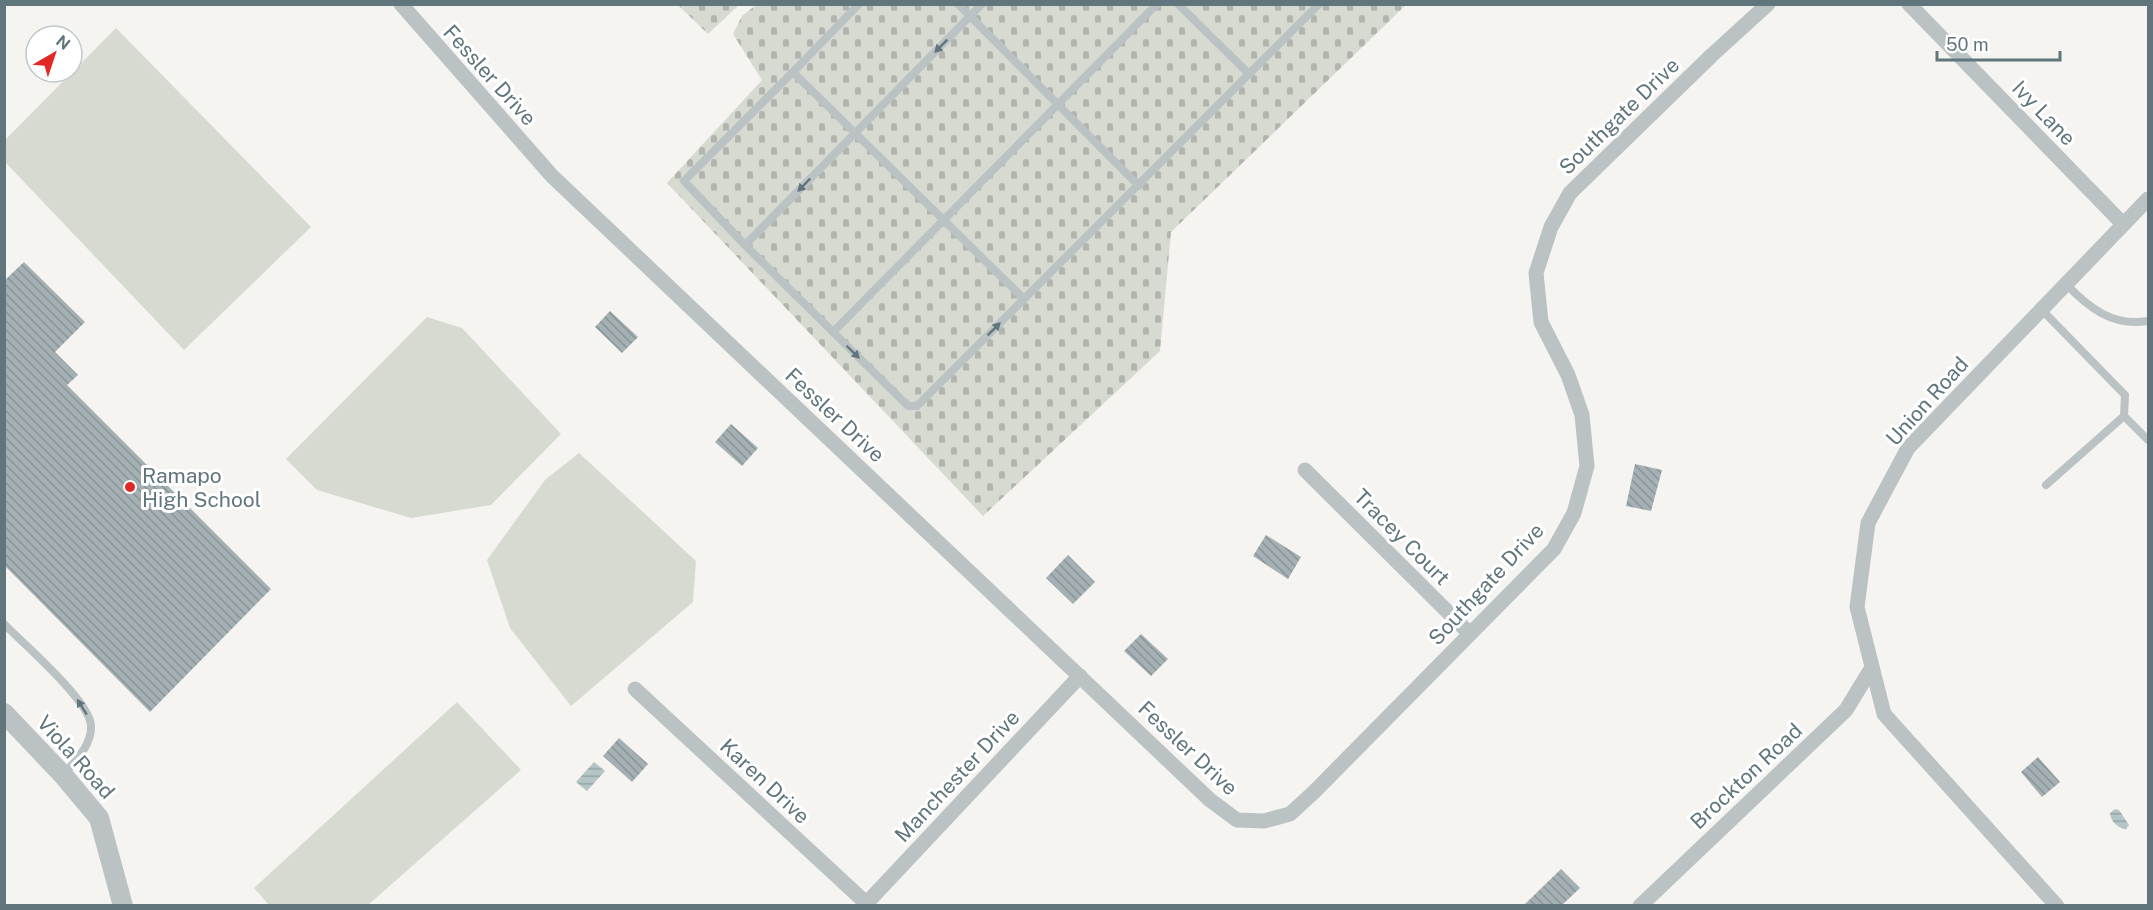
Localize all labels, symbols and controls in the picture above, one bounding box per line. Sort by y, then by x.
street label: Fessler Drive [438,20,542,130]
north arrow [24,24,84,84]
scale bar [1937,24,2060,62]
text: N [52,31,74,54]
text: 50 m [1946,34,1989,55]
one-way arrow [934,39,948,54]
street label: Southgate Drive [1554,52,1684,180]
street label: Ivy Lane [2007,75,2081,151]
one-way arrow [797,177,811,192]
one-way arrow [987,322,1001,336]
one-way arrow [846,345,860,359]
street label: Union Road [1881,351,1973,451]
street label: Fessler Drive [780,363,890,467]
place label: Ramapo High School [142,463,261,512]
marker: Ramapo High School [123,480,137,494]
street label: Tracey Court [1349,484,1455,590]
street label: Southgate Drive [1423,518,1549,650]
street label: Fessler Drive [1133,696,1243,800]
one-way arrow [77,698,88,715]
street label: Manchester Drive [889,705,1025,847]
street label: Viola Road [32,710,120,804]
street label: Brockton Road [1685,718,1807,834]
street label: Karen Drive [715,733,815,829]

